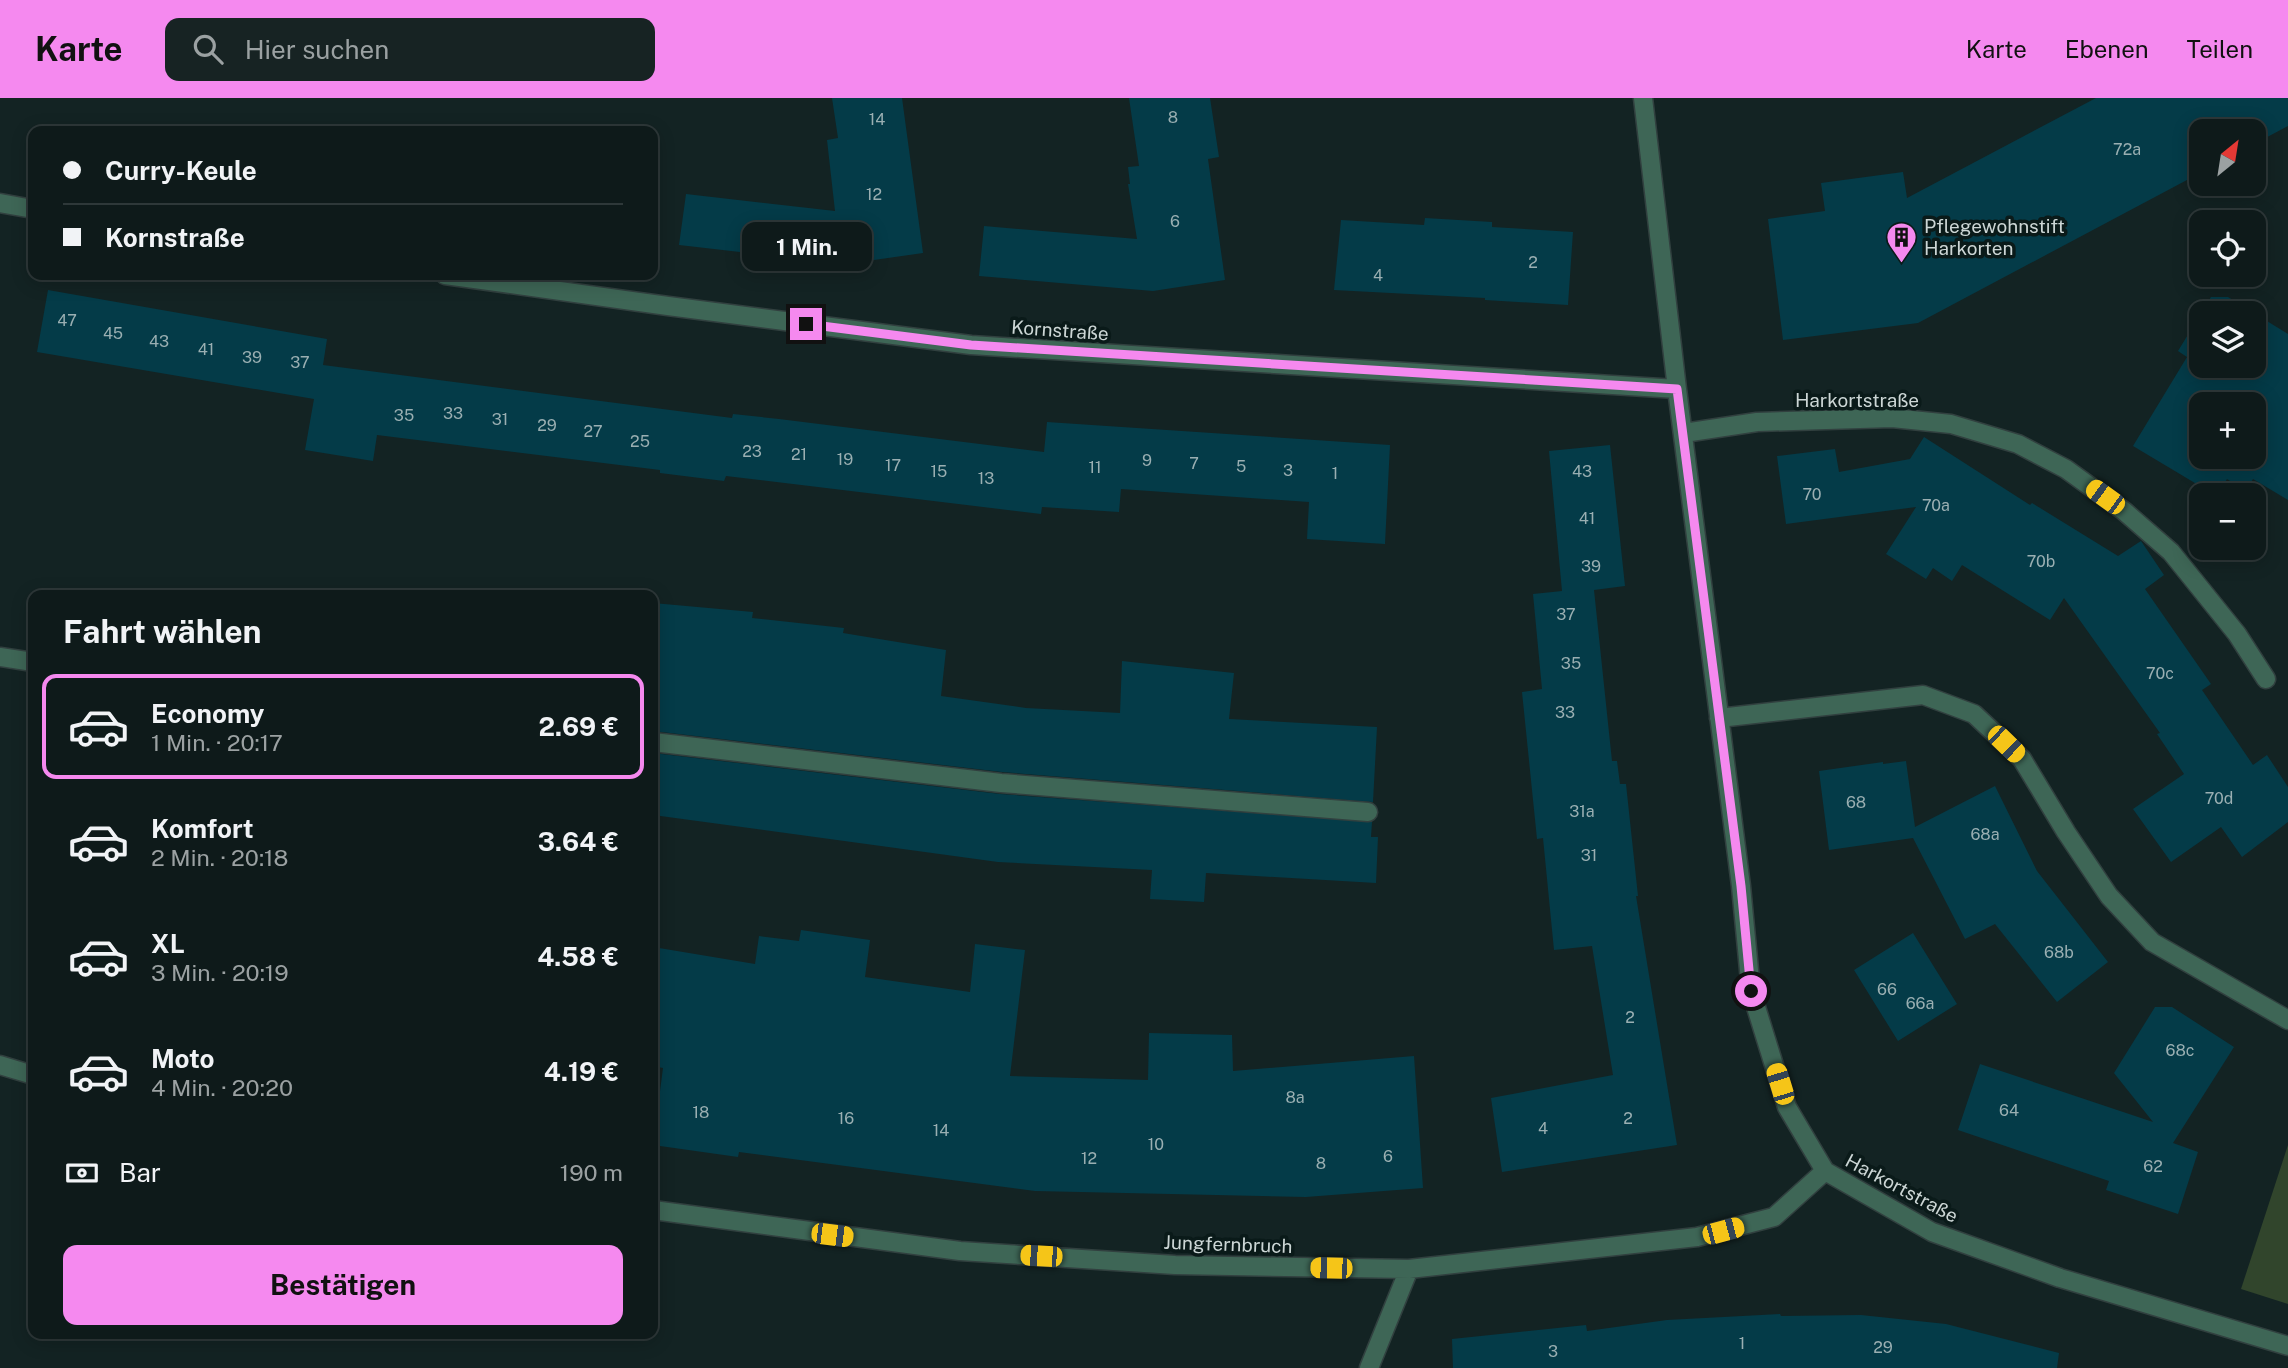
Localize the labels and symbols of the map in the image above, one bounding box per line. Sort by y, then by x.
house number: 8 [1168,108,1178,127]
house number: 14 [869,110,885,129]
north arrow [2189,119,2266,196]
house number: 72a [2113,140,2141,159]
house number: 12 [866,185,882,204]
house number: 6 [1170,212,1180,231]
place label: Pflegewohnstift Harkorten [1924,215,2065,259]
building icon: Pflegewohnstift Harkorten [1884,220,1918,264]
callout: 1 Min. [741,222,871,272]
house number: 2 [1528,253,1538,272]
house number: 4 [1373,266,1383,285]
route end [790,308,822,340]
house number: 47 [57,311,77,330]
street label: Kornstraße [1010,316,1110,344]
house number: 45 [103,324,123,343]
house number: 43 [149,332,169,351]
house number: 41 [198,340,214,359]
house number: 39 [242,348,262,367]
house number: 37 [290,353,310,372]
street label: Harkortstraße [1795,389,1919,411]
house number: 33 [443,404,463,423]
house number: 35 [394,406,414,425]
house number: 31 [492,410,508,429]
house number: 29 [537,416,557,435]
house number: 27 [583,422,603,441]
house number: 25 [630,432,650,451]
house number: 23 [742,442,762,461]
house number: 21 [791,445,807,464]
house number: 19 [837,450,853,469]
house number: 9 [1142,451,1152,470]
house number: 7 [1189,454,1199,473]
house number: 17 [885,456,901,475]
house number: 5 [1236,457,1246,476]
house number: 11 [1088,458,1102,477]
house number: 3 [1283,461,1293,480]
house number: 15 [931,462,947,481]
house number: 43 [1572,462,1592,481]
house number: 1 [1332,464,1338,483]
house number: 13 [978,469,994,488]
car [2082,476,2129,518]
house number: 70 [1802,485,1822,504]
house number: 70a [1922,496,1950,515]
house number: 41 [1579,509,1595,528]
house number: 70b [2027,552,2055,571]
house number: 39 [1581,557,1601,576]
house number: 37 [1556,605,1576,624]
house number: 35 [1561,654,1581,673]
house number: 70c [2146,664,2174,683]
house number: 33 [1555,703,1575,722]
car [1984,722,2029,766]
house number: 70d [2205,789,2233,808]
house number: 68 [1846,793,1866,812]
house number: 31a [1569,802,1595,821]
house number: 68a [1970,825,2000,844]
house number: 31 [1581,846,1597,865]
house number: 68b [2044,943,2074,962]
route start [1735,975,1767,1007]
house number: 66 [1877,980,1897,999]
house number: 66a [1906,994,1934,1013]
house number: 2 [1625,1008,1635,1027]
house number: 68c [2166,1041,2194,1060]
car [1764,1061,1797,1107]
house number: 8a [1285,1088,1305,1107]
house number: 64 [1999,1101,2019,1120]
house number: 18 [693,1103,709,1122]
house number: 16 [838,1109,854,1128]
house number: 2 [1623,1109,1633,1128]
house number: 4 [1538,1119,1548,1138]
house number: 14 [933,1121,949,1140]
house number: 10 [1148,1135,1164,1154]
house number: 6 [1383,1147,1393,1166]
house number: 12 [1081,1149,1097,1168]
street label: Harkortstraße [1842,1149,1962,1227]
house number: 8 [1316,1154,1326,1173]
house number: 62 [2143,1157,2163,1176]
car [1700,1215,1747,1247]
car [810,1222,855,1248]
street label: Jungfernbruch [1163,1231,1293,1257]
car [1020,1244,1063,1268]
car [1310,1257,1353,1279]
house number: 1 [1739,1334,1745,1353]
house number: 29 [1873,1338,1893,1357]
house number: 3 [1548,1342,1558,1361]

